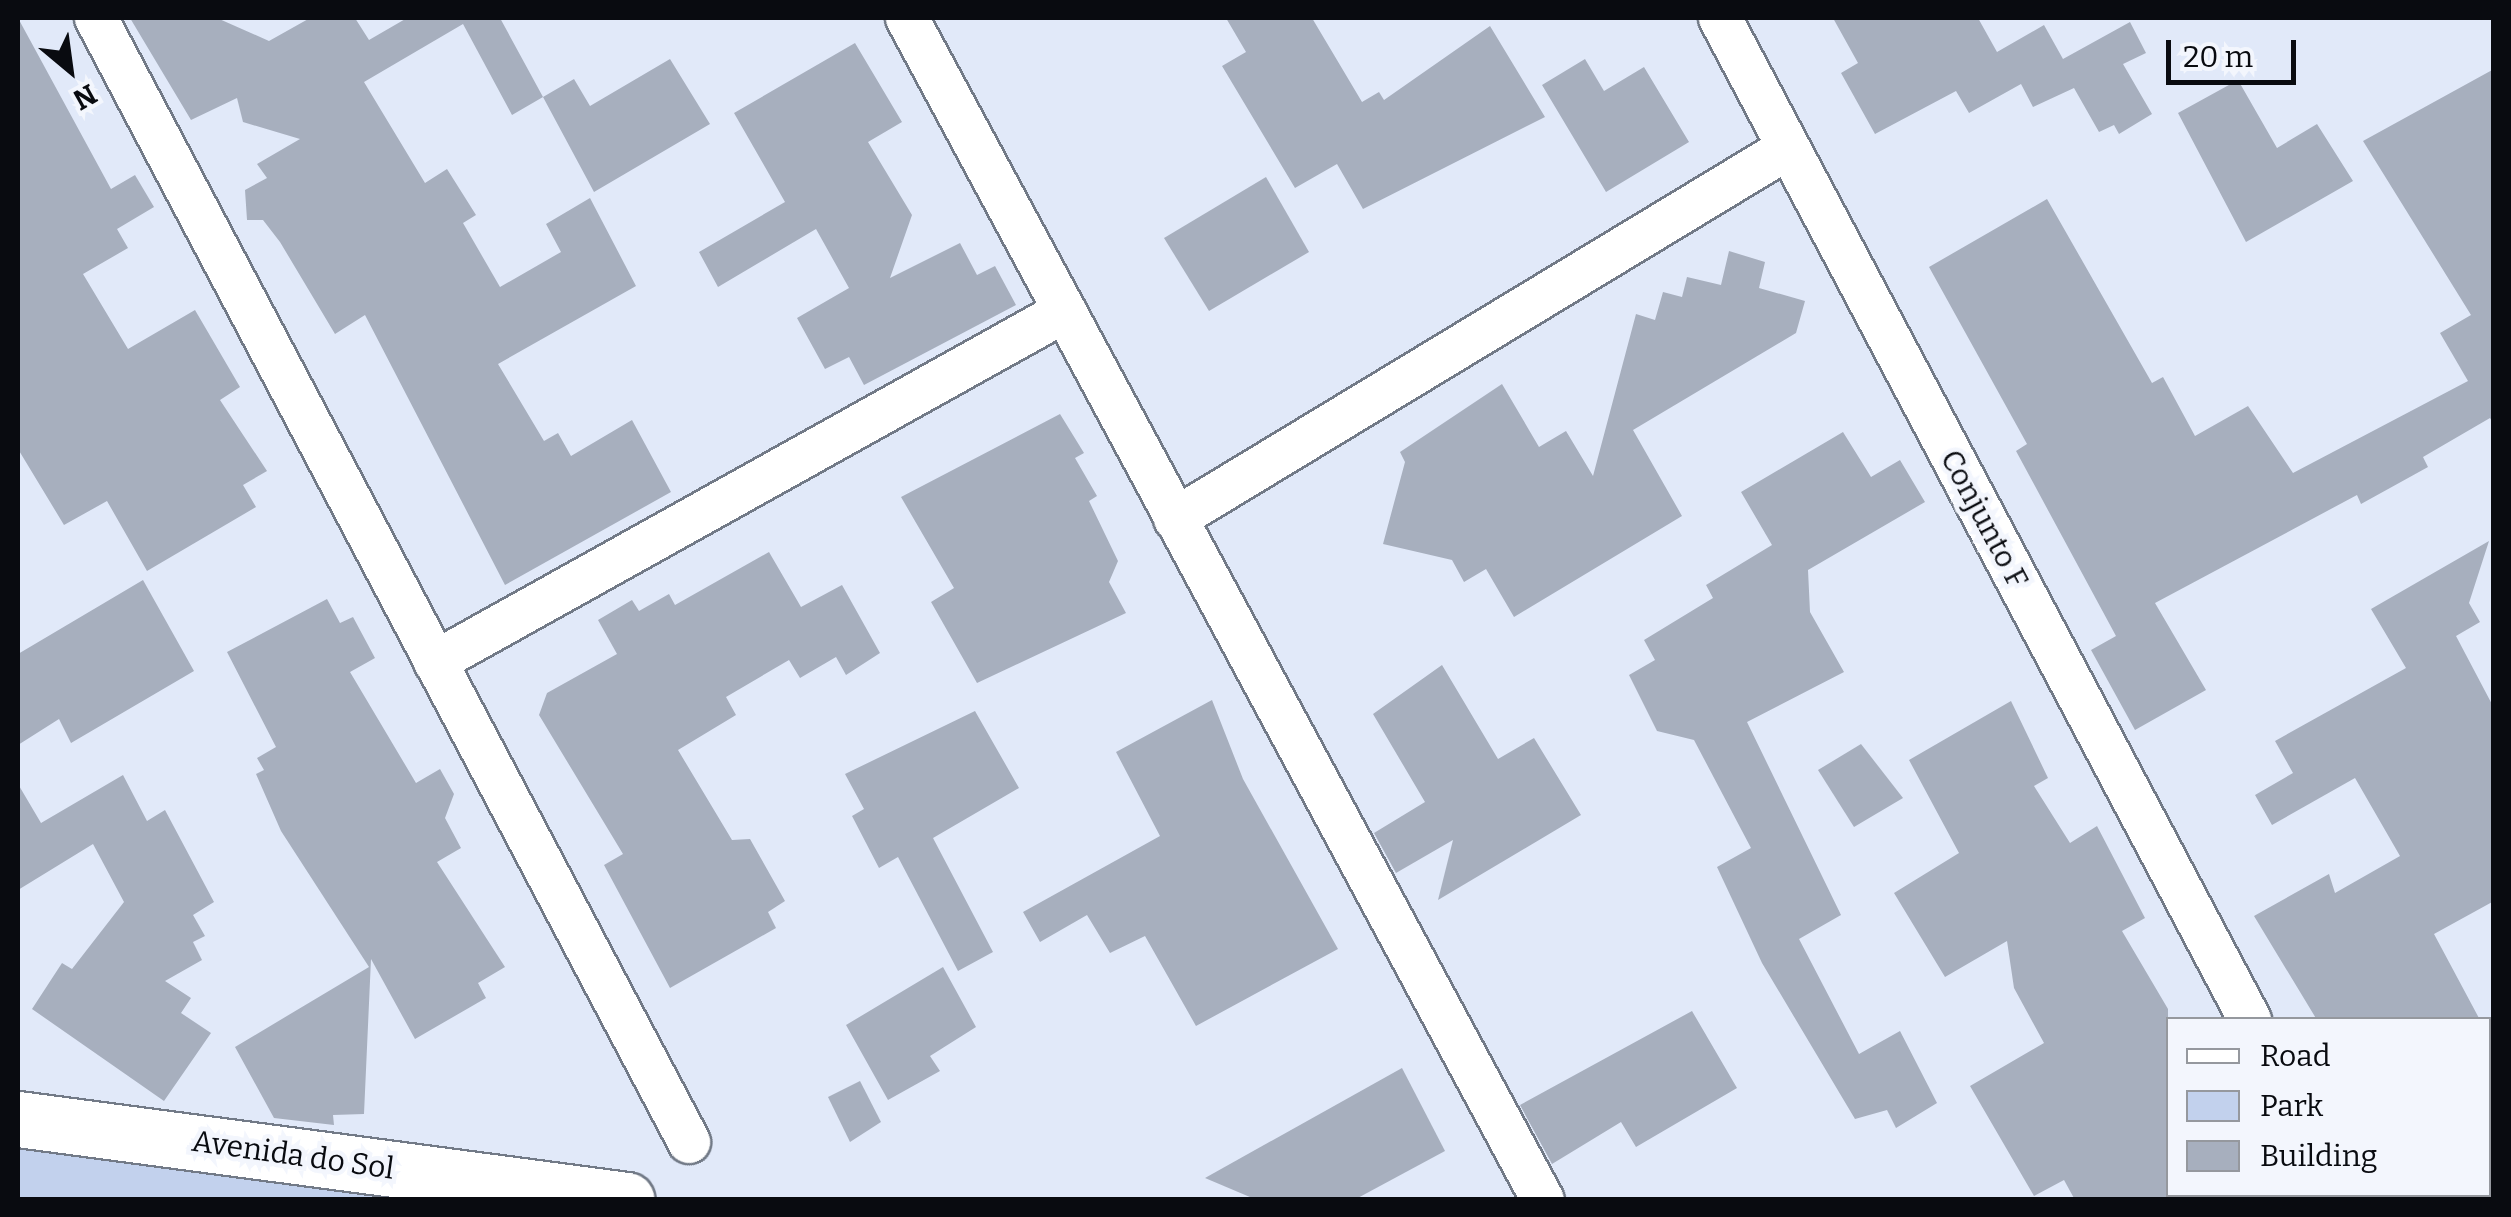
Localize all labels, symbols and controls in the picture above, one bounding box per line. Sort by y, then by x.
north arrow [20,20,120,120]
scale bar [2171,20,2301,82]
text: 20 m [2183,39,2253,75]
text: N [67,77,102,116]
street label: Conjunto F [1933,444,2035,594]
legend [2166,1017,2491,1197]
text: Road [2260,1038,2331,1074]
text: Park [2260,1088,2323,1124]
street label: Avenida do Sol [190,1123,396,1187]
text: Building [2260,1138,2378,1174]

